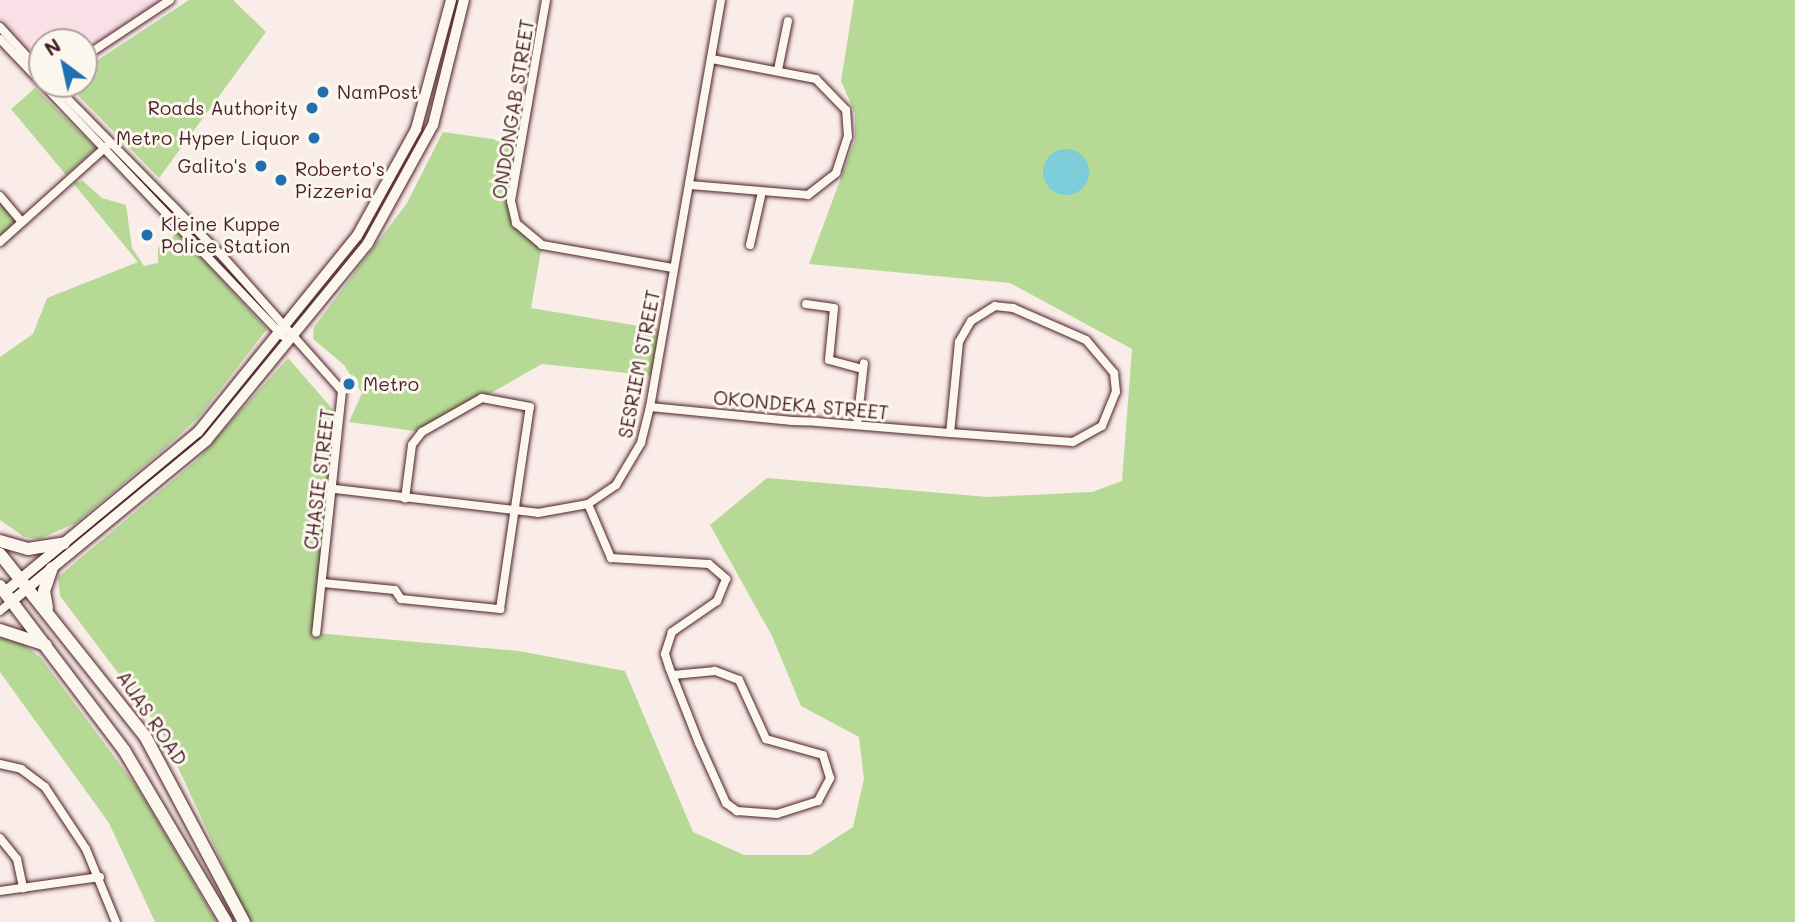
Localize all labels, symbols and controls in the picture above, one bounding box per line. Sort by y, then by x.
street label: ONDONGAB STREET [487,17,539,201]
north arrow [28,28,98,98]
text: N [40,32,65,61]
place label: NamPost [337,81,418,103]
marker: NamPost [315,84,331,100]
place label: Roads Authority [148,97,298,119]
marker: Roads Authority [304,100,320,116]
place label: Metro Hyper Liquor [116,127,300,149]
marker: Metro Hyper Liquor [306,130,322,146]
place label: Galito's [177,155,247,177]
marker: Galito's [253,158,269,174]
place label: Roberto's Pizzeria [295,158,385,202]
marker: Roberto's Pizzeria [273,172,289,188]
place label: Kleine Kuppe Police Station [161,213,290,257]
marker: Kleine Kuppe Police Station [139,227,155,243]
street label: SESRIEM STREET [613,288,665,440]
place label: Metro [363,373,419,395]
marker: Metro [341,376,357,392]
street label: OKONDEKA STREET [712,386,890,424]
street label: CHASIE STREET [299,407,339,551]
street label: AUAS ROAD [112,666,192,770]

